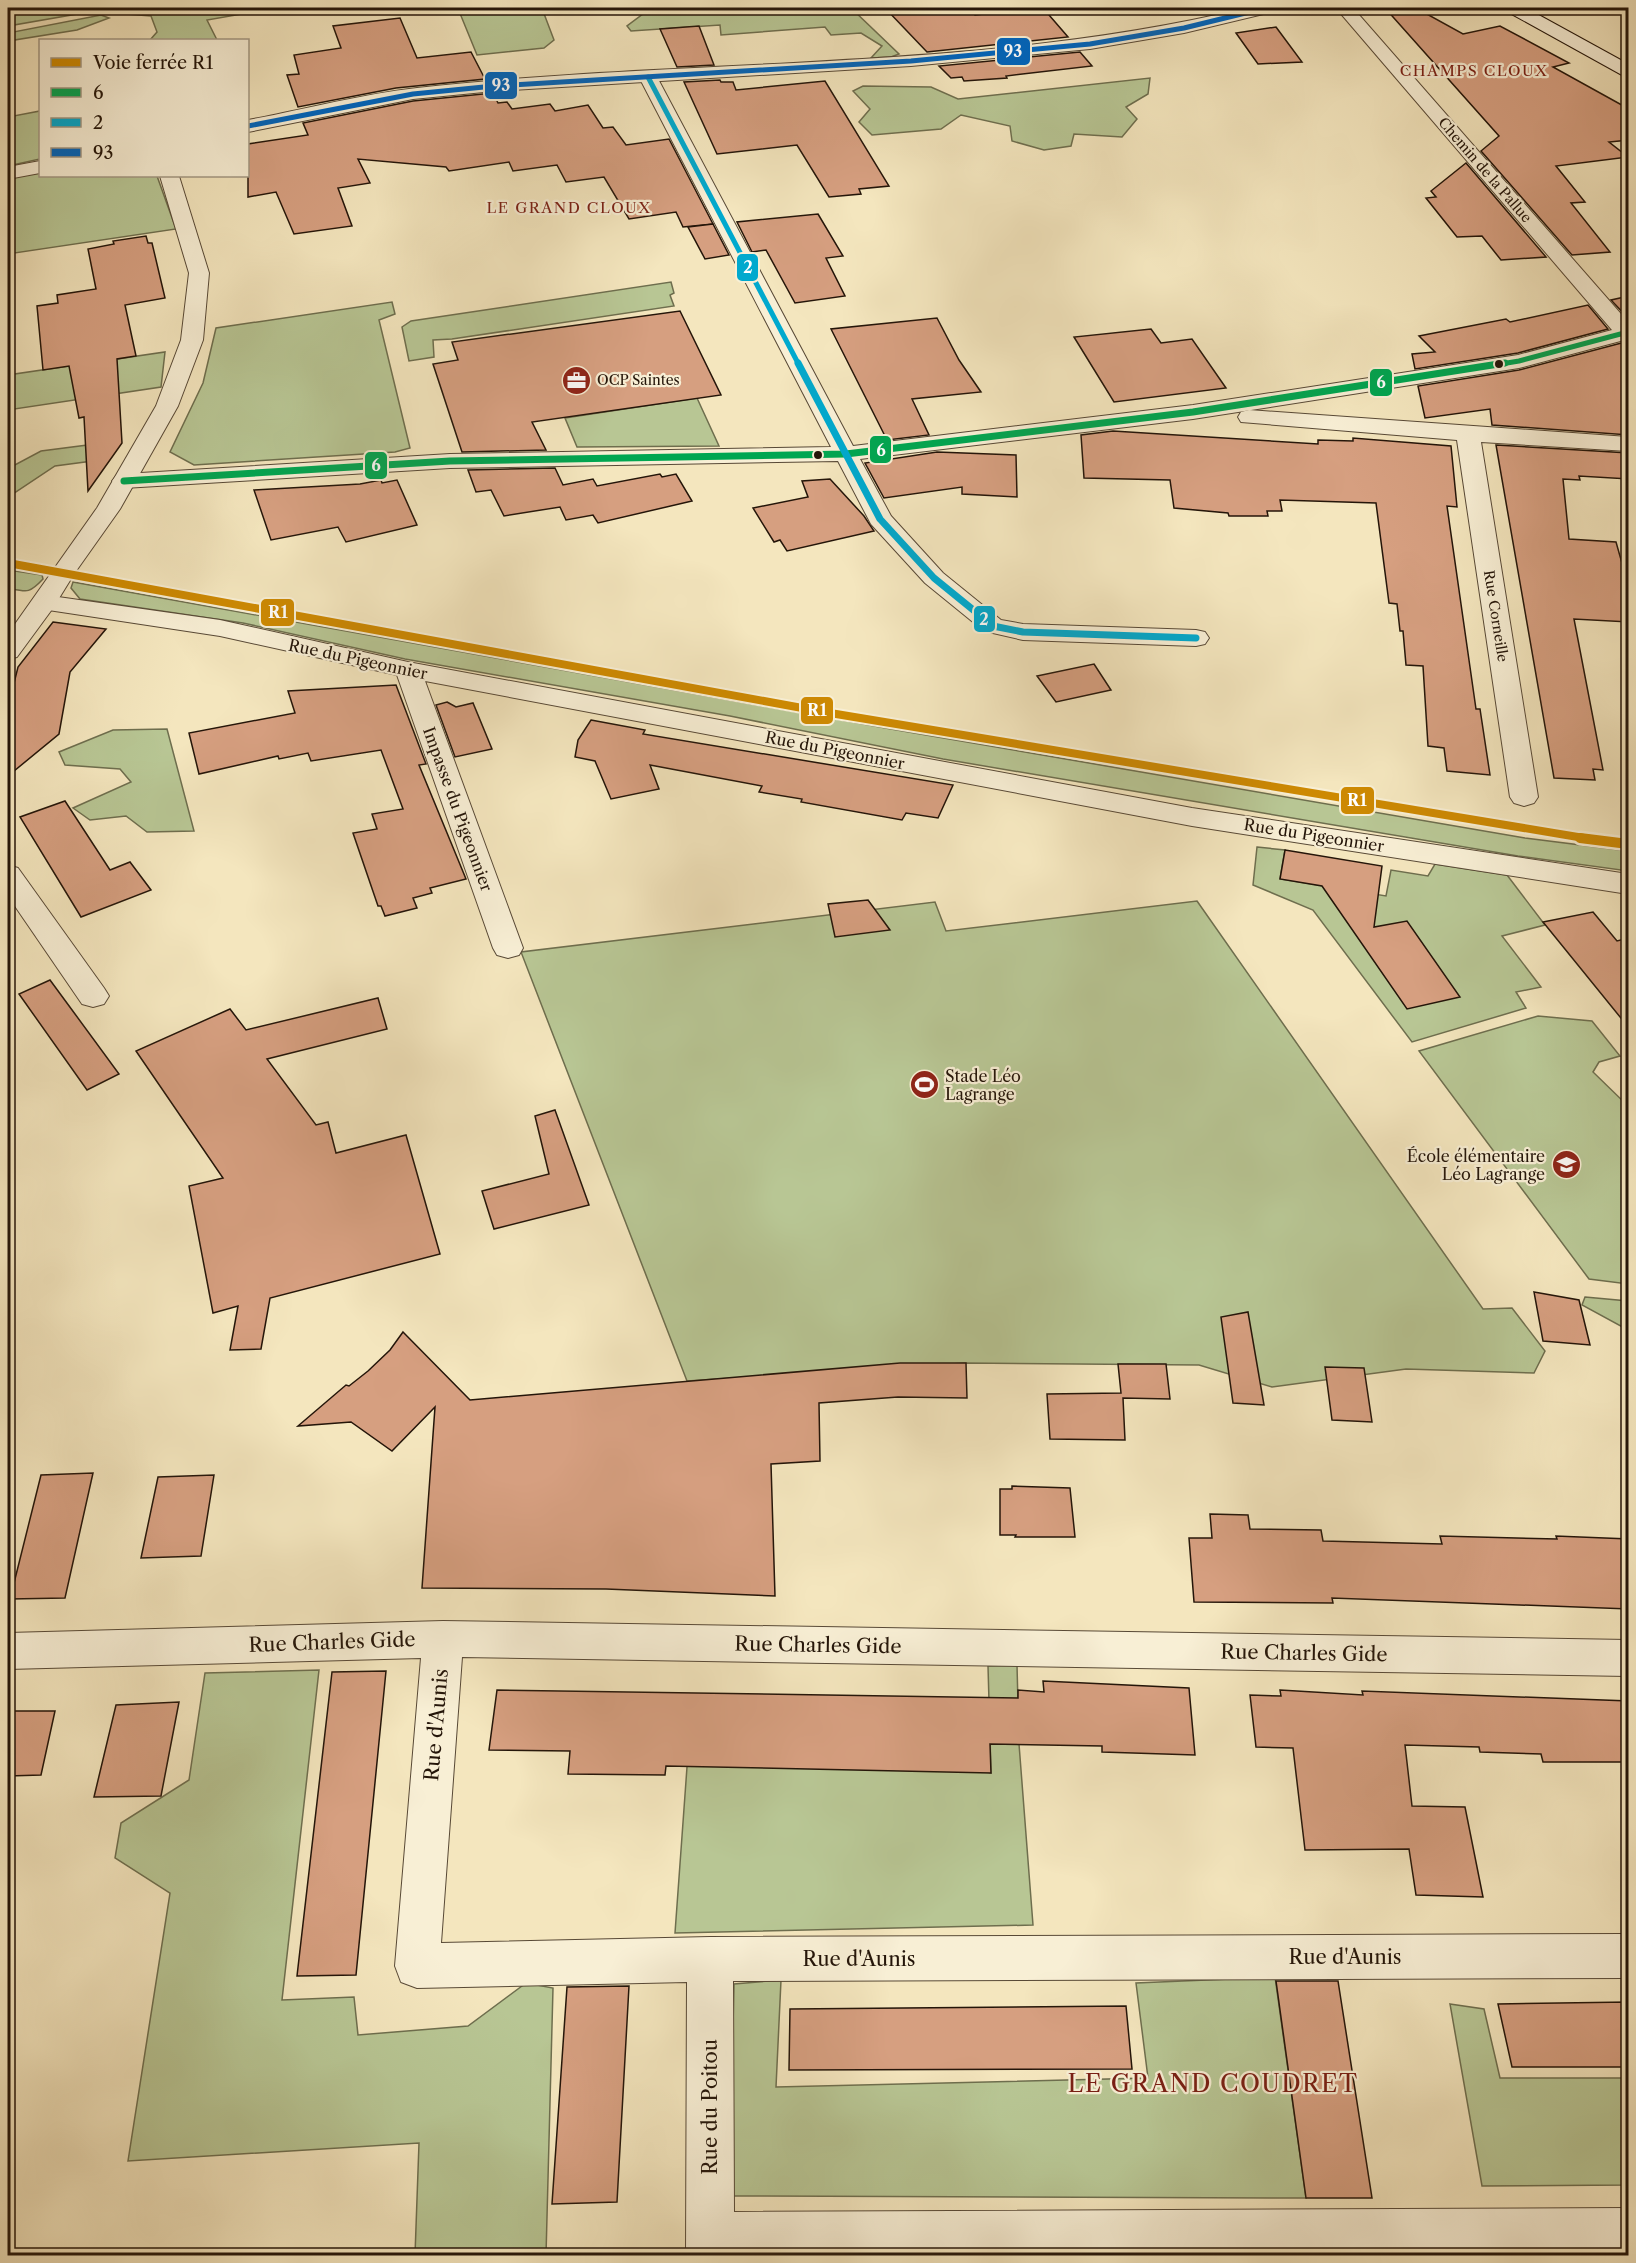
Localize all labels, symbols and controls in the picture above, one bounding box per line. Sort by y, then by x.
line badge: 93 [996,37,1031,66]
legend [39,39,249,177]
text: 93 [1004,41,1022,61]
text: Voie ferrée R1 [92,52,214,74]
district label: CHAMPS CLOUX [1400,61,1548,80]
line badge: 93 [484,71,518,100]
text: 93 [492,75,510,95]
text: 6 [93,82,104,104]
text: 2 [93,112,103,134]
street label: Chemin de la Pallue [1434,114,1536,226]
text: 93 [93,142,113,164]
district label: LE GRAND CLOUX [487,198,651,217]
line badge: 2 [736,253,759,282]
text: 2 [743,257,753,277]
unlabelled marker [1493,358,1505,370]
office icon: OCP Saintes [560,364,592,396]
line badge: 6 [1369,368,1393,397]
place label: OCP Saintes [597,371,680,389]
text: 6 [1376,372,1386,392]
line badge: 6 [869,435,892,464]
text: 6 [876,440,886,460]
unlabelled marker [812,449,824,461]
line badge: 6 [364,451,388,480]
text: 6 [371,455,381,475]
street label: Rue Corneille [1480,569,1512,663]
line badge: R1 [260,598,295,627]
text: R1 [268,602,289,622]
line badge: 2 [973,605,996,633]
text: 2 [979,609,989,629]
street label: Rue du Pigeonnier [287,634,430,684]
line badge: R1 [800,696,834,725]
text: R1 [807,700,828,720]
street label: Impasse du Pigeonnier [419,724,497,894]
street label: Rue du Pigeonnier [763,727,907,773]
line badge: R1 [1340,786,1375,815]
text: R1 [1347,790,1368,810]
street label: Rue du Pigeonnier [1242,814,1386,856]
place label: Stade Léo Lagrange [945,1066,1021,1104]
sports icon: Stade Léo Lagrange [908,1069,940,1101]
place label: École élémentaire Léo Lagrange [1407,1146,1545,1184]
school or university icon: École élémentaire Léo Lagrange [1550,1149,1582,1181]
street label: Rue Charles Gide [248,1627,416,1657]
street label: Rue Charles Gide [734,1632,902,1658]
street label: Rue Charles Gide [1220,1640,1388,1666]
street label: Rue d'Aunis [419,1668,453,1782]
street label: Rue d'Aunis [1289,1945,1401,1969]
street label: Rue d'Aunis [803,1947,915,1971]
street label: Rue du Poitou [698,2039,722,2175]
district label: LE GRAND COUDRET [1067,2069,1359,2098]

